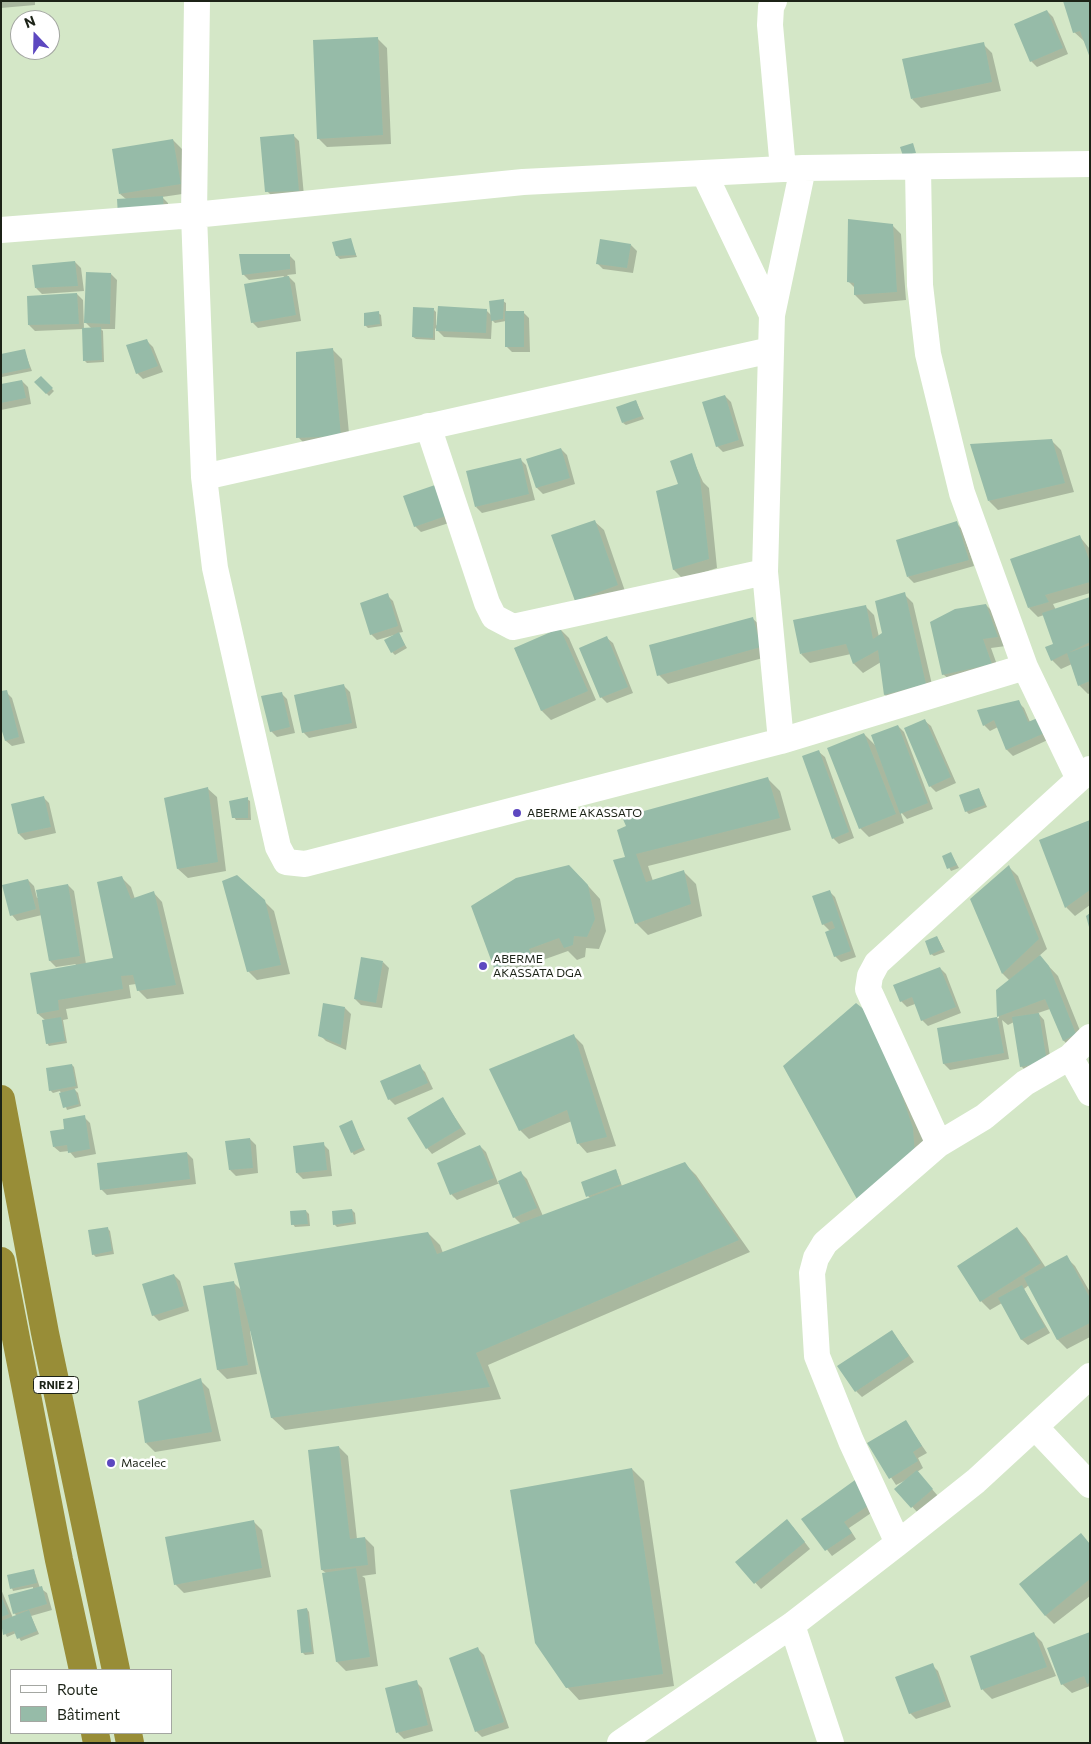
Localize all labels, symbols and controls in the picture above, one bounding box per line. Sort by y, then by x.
north arrow [10,10,60,60]
text: N [22,12,38,31]
place label: ABERME AKASSATO [527,806,642,820]
marker: ABERME AKASSATO [511,807,523,819]
place label: ABERME AKASSATA DGA [493,952,582,980]
marker: ABERME AKASSATA DGA [477,960,489,972]
road number: RNIE 2 [34,1376,78,1394]
place label: Macelec [121,1456,166,1470]
marker: Macelec [105,1457,117,1469]
legend [10,1669,172,1734]
text: Route [57,1680,98,1698]
text: Bâtiment [57,1705,120,1723]

